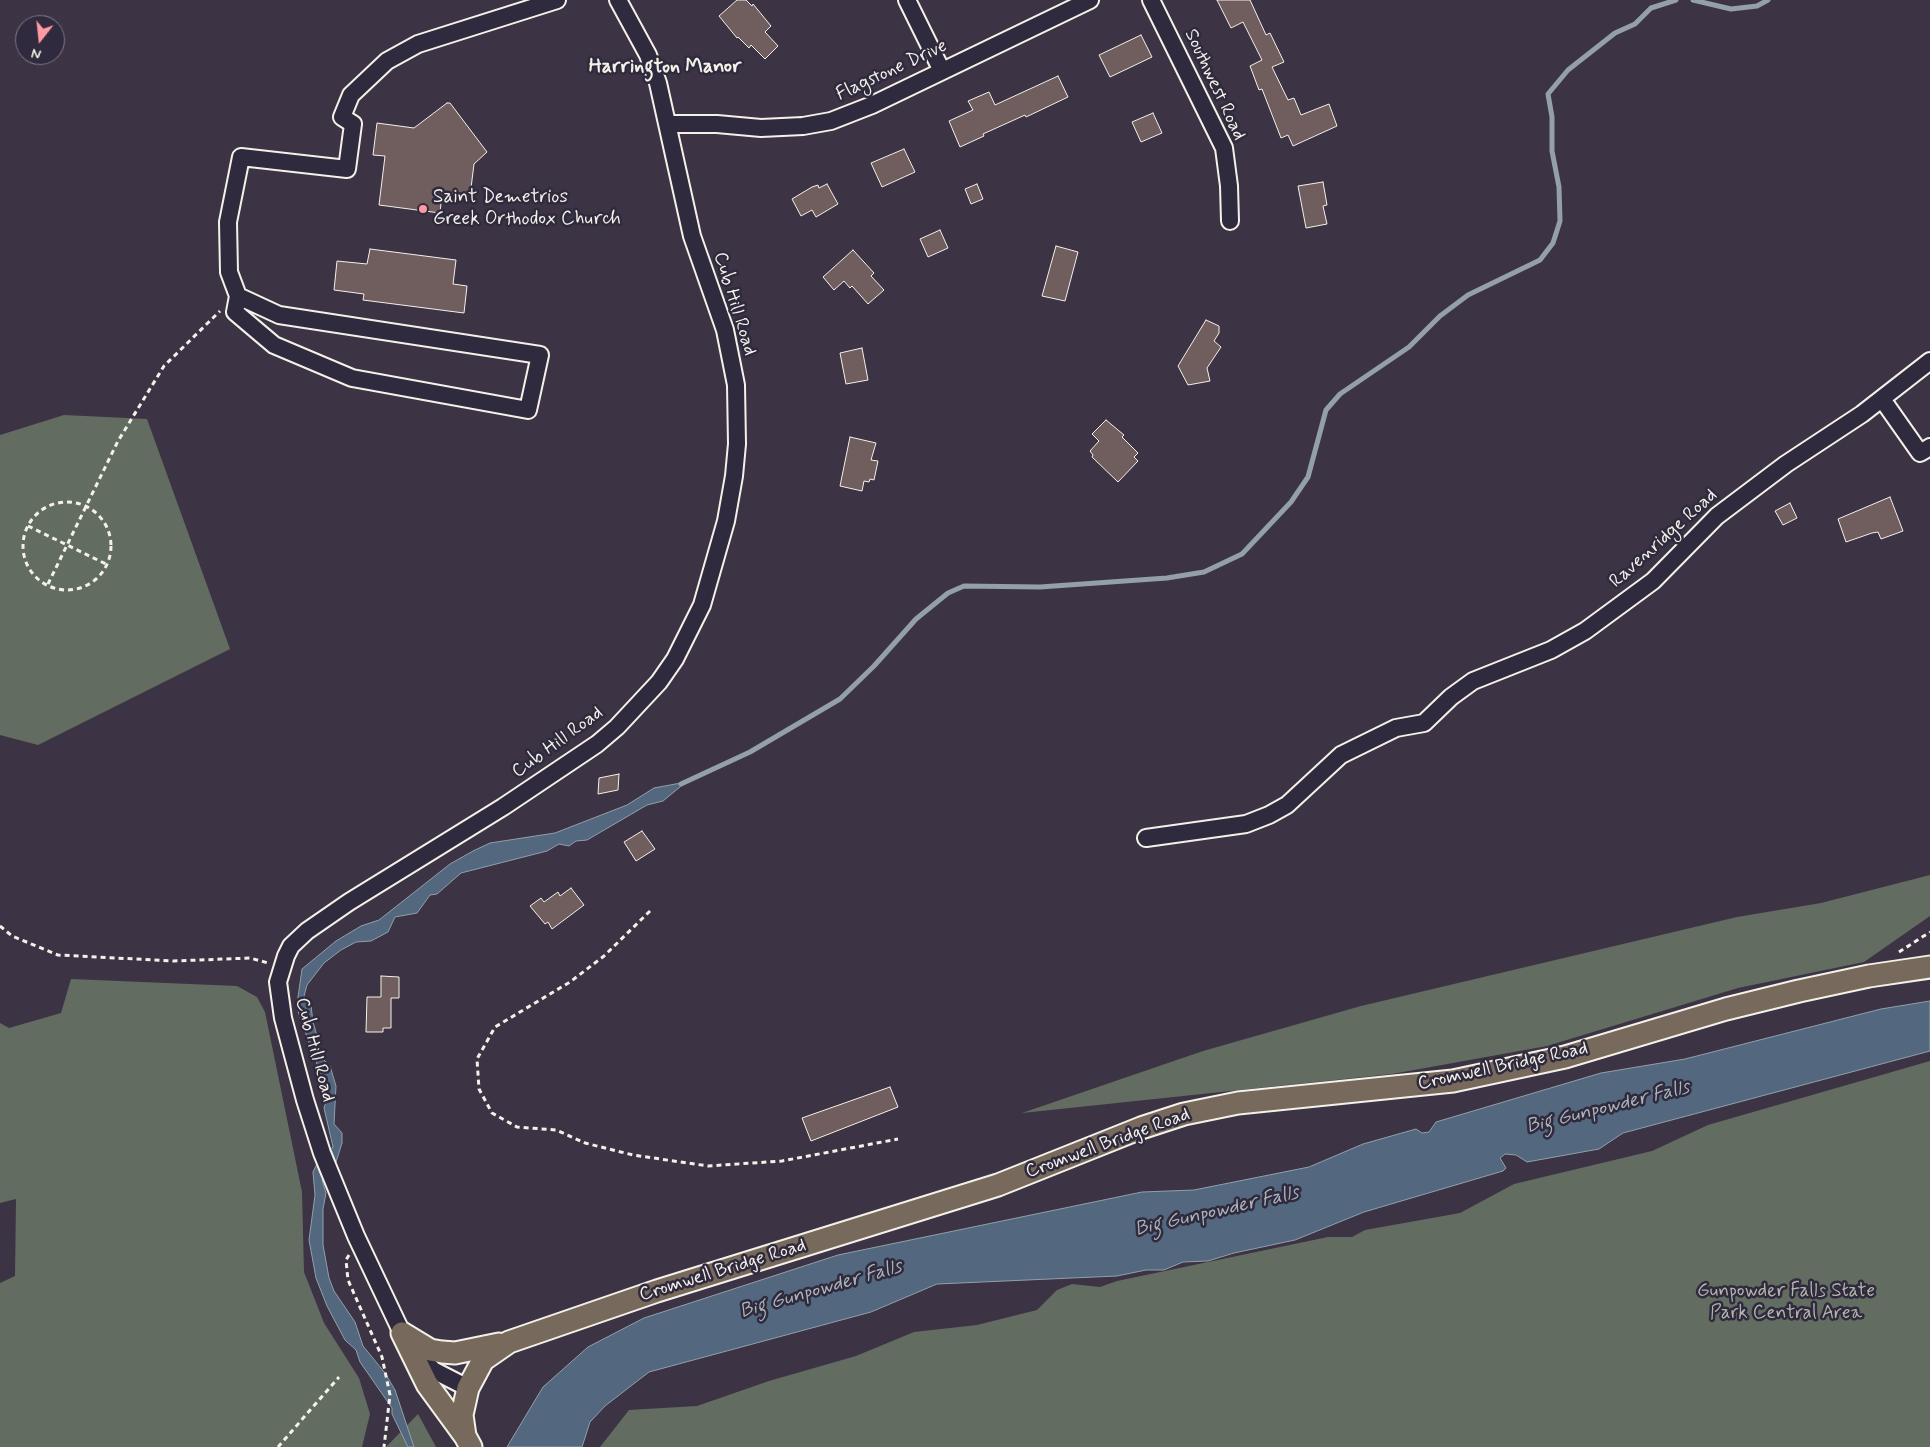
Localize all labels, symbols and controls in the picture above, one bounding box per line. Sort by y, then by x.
north arrow [15,15,65,65]
street label: Southwest Road [1178,26,1250,144]
street label: Flagstone Drive [833,35,951,107]
text: N [29,44,43,63]
district label: Harrington Manor [589,56,741,80]
place label: Saint Demetrios Greek Orthodox Church [433,187,621,231]
marker: Saint Demetrios Greek Orthodox Church [417,203,429,215]
street label: Cub Hill Road [707,249,761,359]
street label: Ravenridge Road [1605,485,1723,593]
street label: Cub Hill Road [508,702,608,784]
street label: Cub Hill Road [289,995,339,1105]
street label: Cromwell Bridge Road [1416,1038,1590,1096]
water label: Big Gunpowder Falls [1524,1076,1692,1140]
street label: Cromwell Bridge Road [1023,1104,1193,1184]
water label: Big Gunpowder Falls [1133,1181,1301,1243]
street label: Cromwell Bridge Road [637,1235,809,1307]
water label: Big Gunpowder Falls [737,1255,905,1325]
park label: Gunpowder Falls State Park Central Area [1697,1281,1875,1325]

